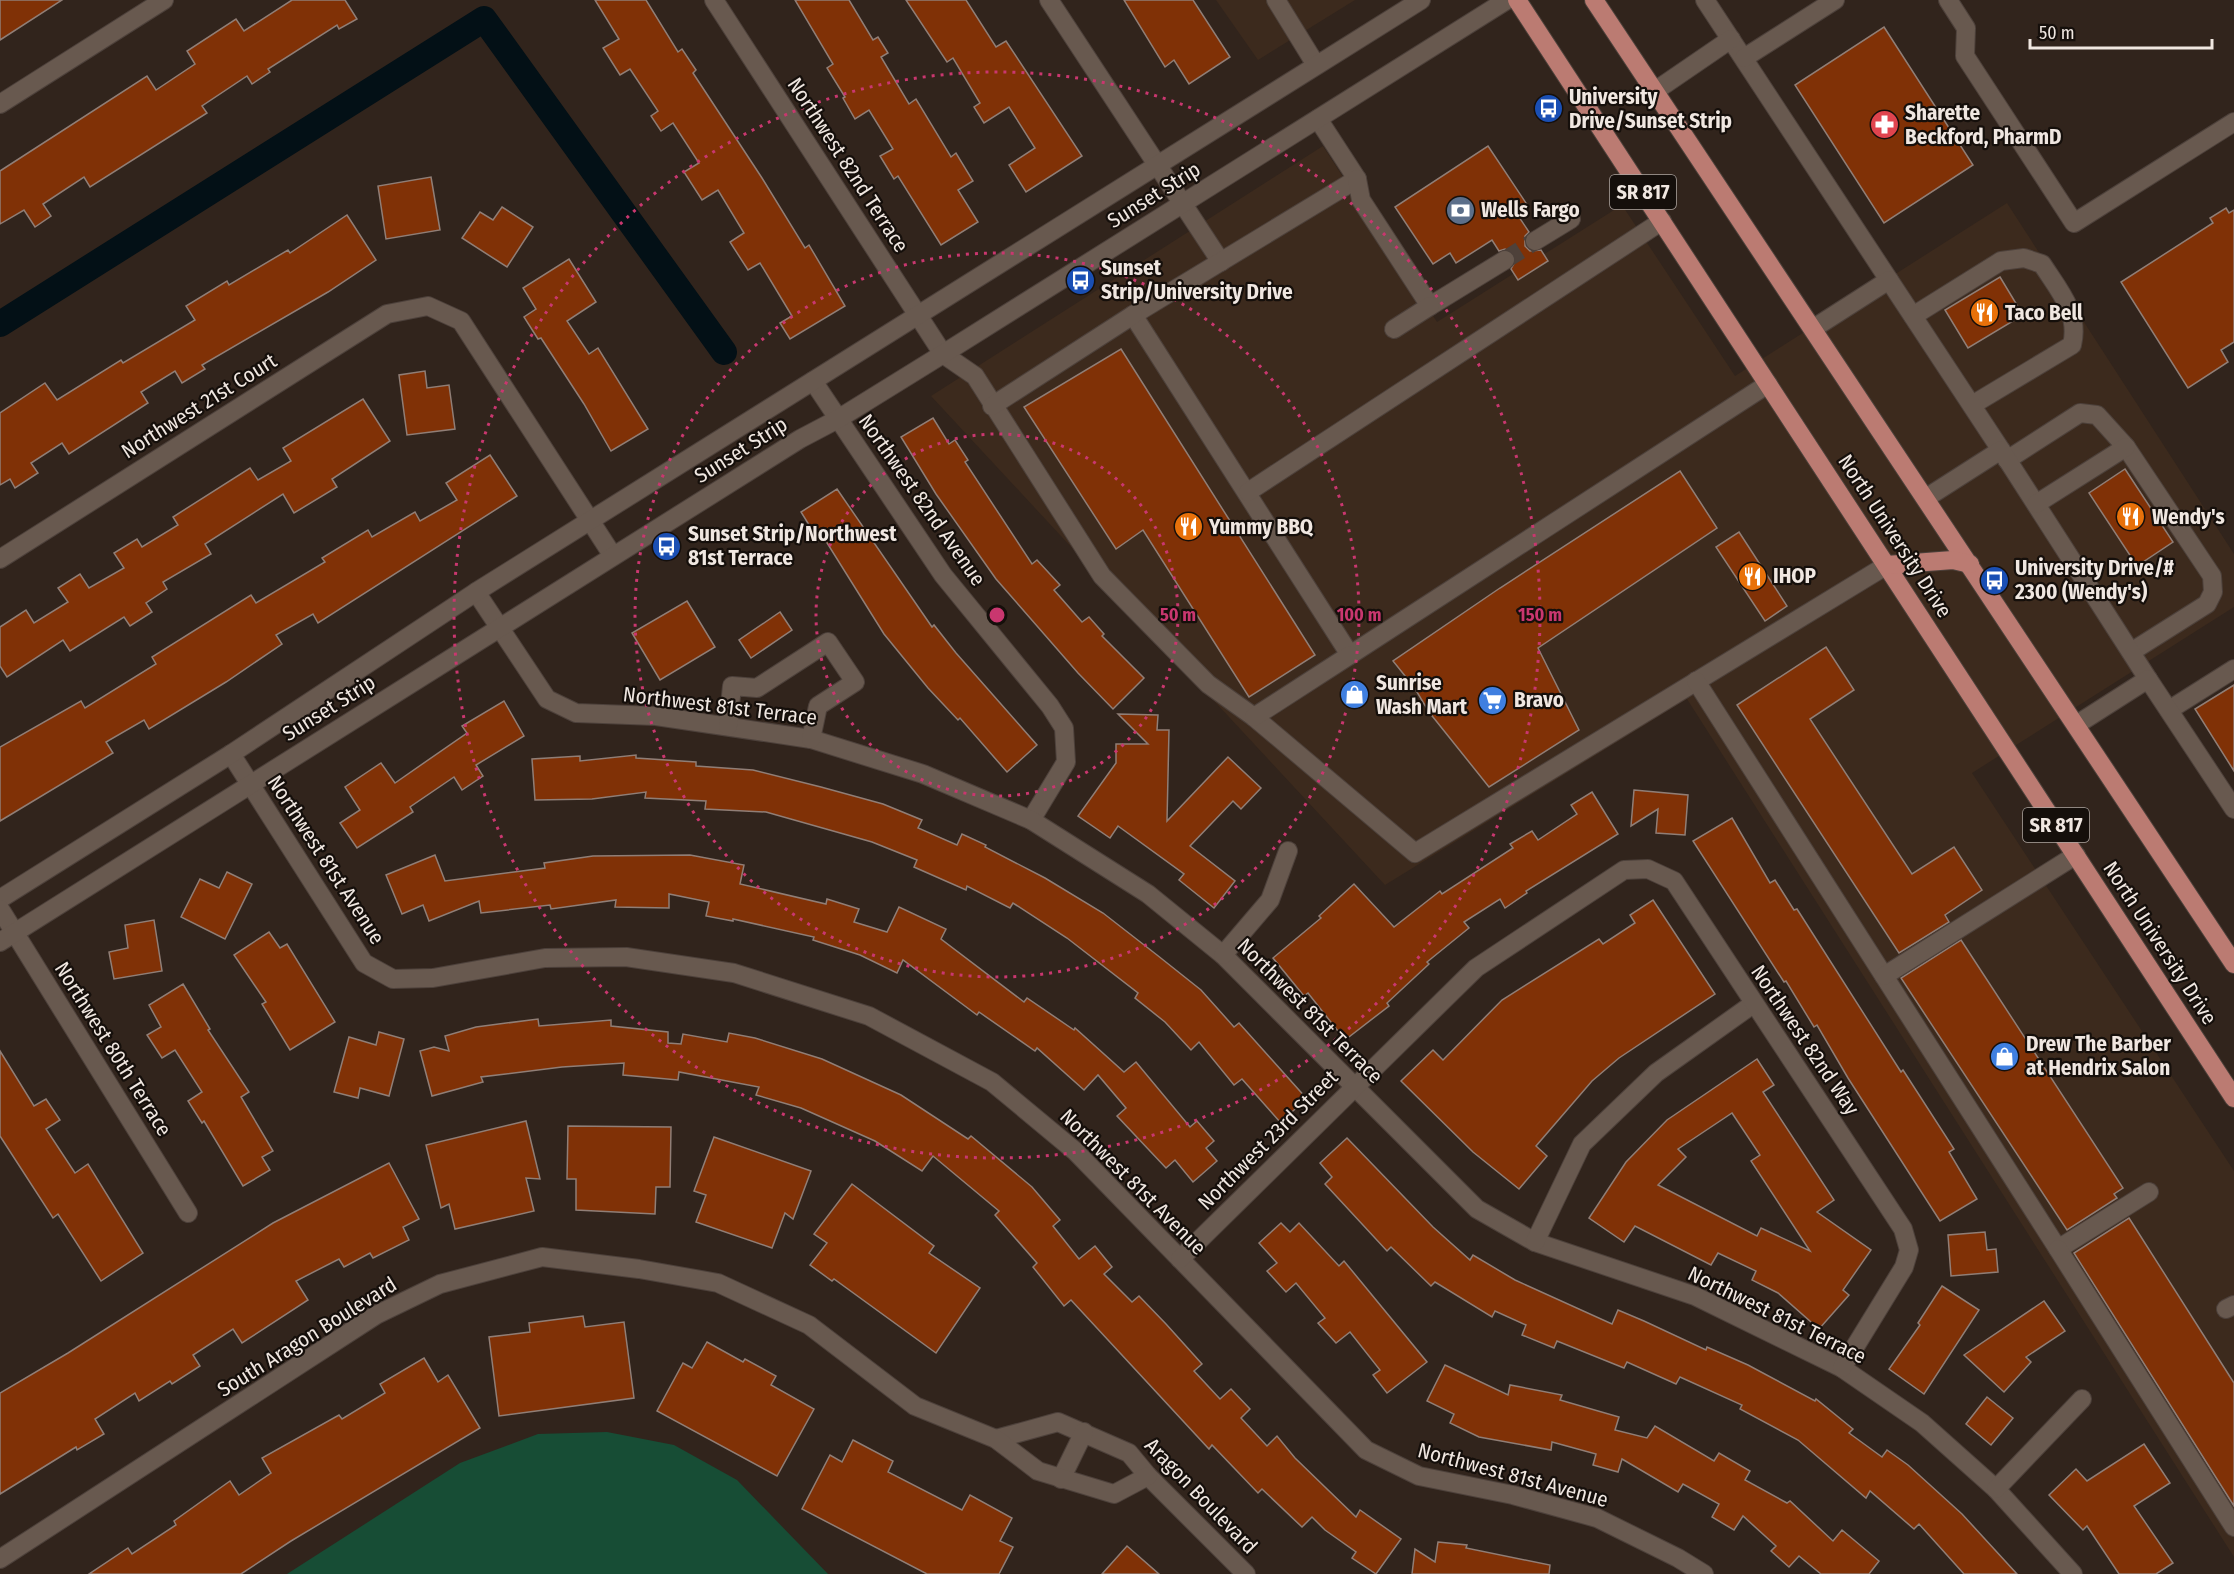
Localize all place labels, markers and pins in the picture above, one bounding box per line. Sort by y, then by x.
place label: University Drive/Sunset Strip [1569,84,1732,134]
bus stop icon: University Drive/Sunset Strip [1532,93,1564,125]
place label: Sharette Beckford, PharmD [1905,100,2061,150]
pharmacy icon: Sharette Beckford, PharmD [1868,109,1900,141]
bank icon: Wells Fargo [1444,194,1476,226]
place label: Wells Fargo [1481,197,1580,223]
place label: Sunset Strip/University Drive [1101,255,1293,305]
bus stop icon: Sunset Strip/University Drive [1064,264,1096,296]
restaurant icon: Taco Bell [1968,297,2000,329]
place label: Taco Bell [2005,300,2083,326]
restaurant icon: Wendy's [2115,501,2147,533]
place label: Wendy's [2152,504,2225,530]
restaurant icon: Yummy BBQ [1172,511,1204,543]
place label: Yummy BBQ [1208,514,1314,540]
place label: Sunset Strip/Northwest 81st Terrace [688,521,897,571]
bus stop icon: Sunset Strip/Northwest 81st Terrace [651,530,683,562]
place label: University Drive/# 2300 (Wendy's) [2014,555,2174,605]
restaurant icon: IHOP [1736,560,1768,592]
place label: IHOP [1773,563,1817,589]
bus stop icon: University Drive/# 2300 (Wendy's) [1978,564,2010,596]
centre of rings [987,605,1007,625]
place label: Sunrise Wash Mart [1376,670,1468,720]
shop icon: Sunrise Wash Mart [1339,679,1371,711]
supermarket icon: Bravo [1477,684,1509,716]
place label: Bravo [1514,687,1564,713]
place label: Drew The Barber at Hendrix Salon [2026,1031,2171,1081]
shop icon: Drew The Barber at Hendrix Salon [1989,1040,2021,1072]

